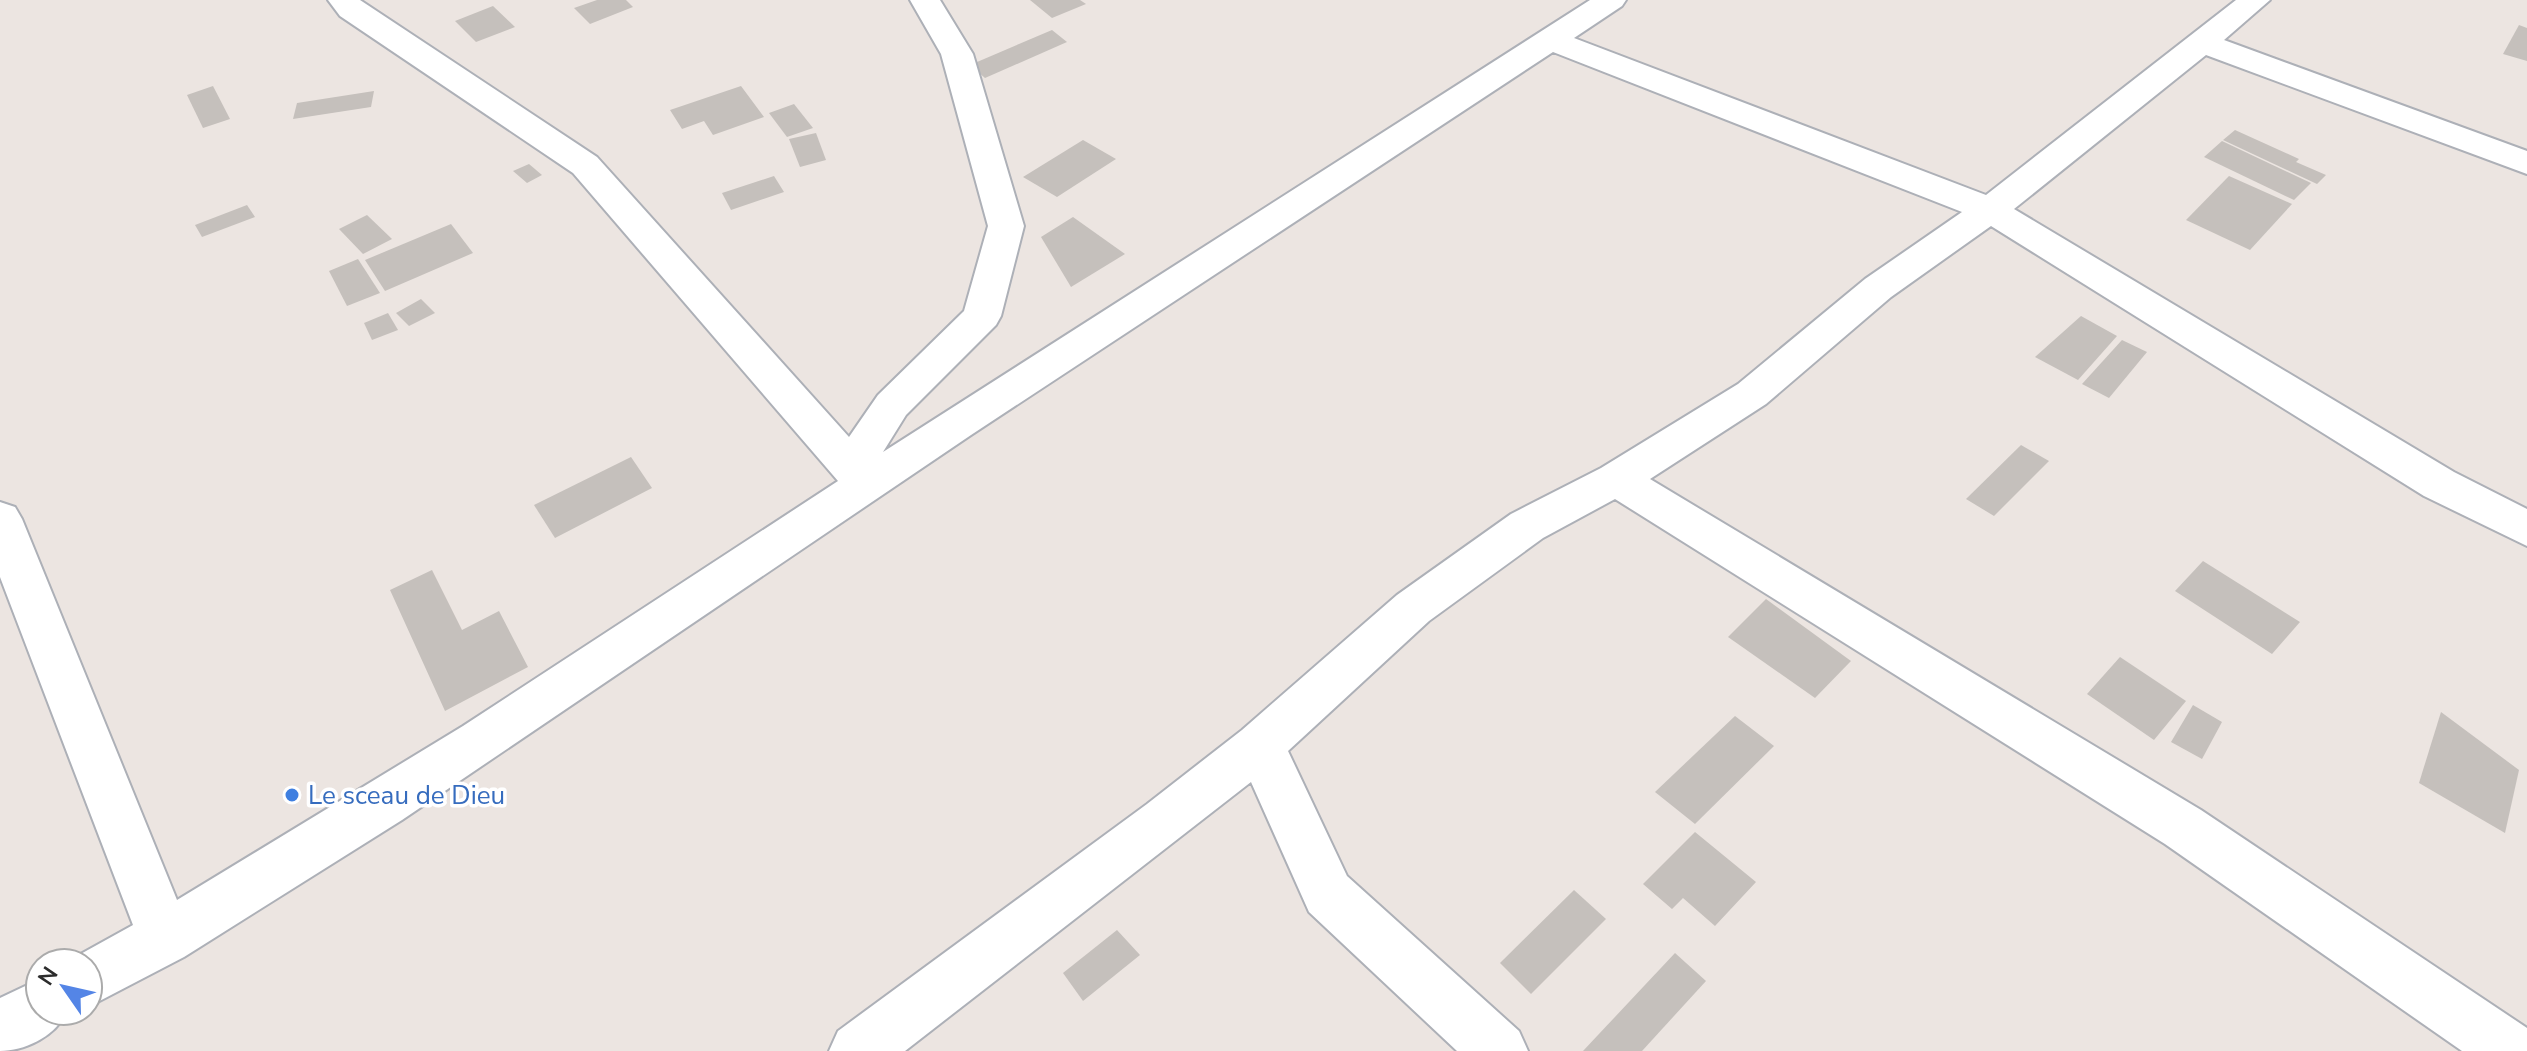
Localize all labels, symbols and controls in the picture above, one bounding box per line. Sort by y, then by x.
place label: Le sceau de Dieu [308,778,505,813]
marker: Le sceau de Dieu [283,786,301,804]
north arrow [24,947,104,1027]
text: N [31,961,65,992]

